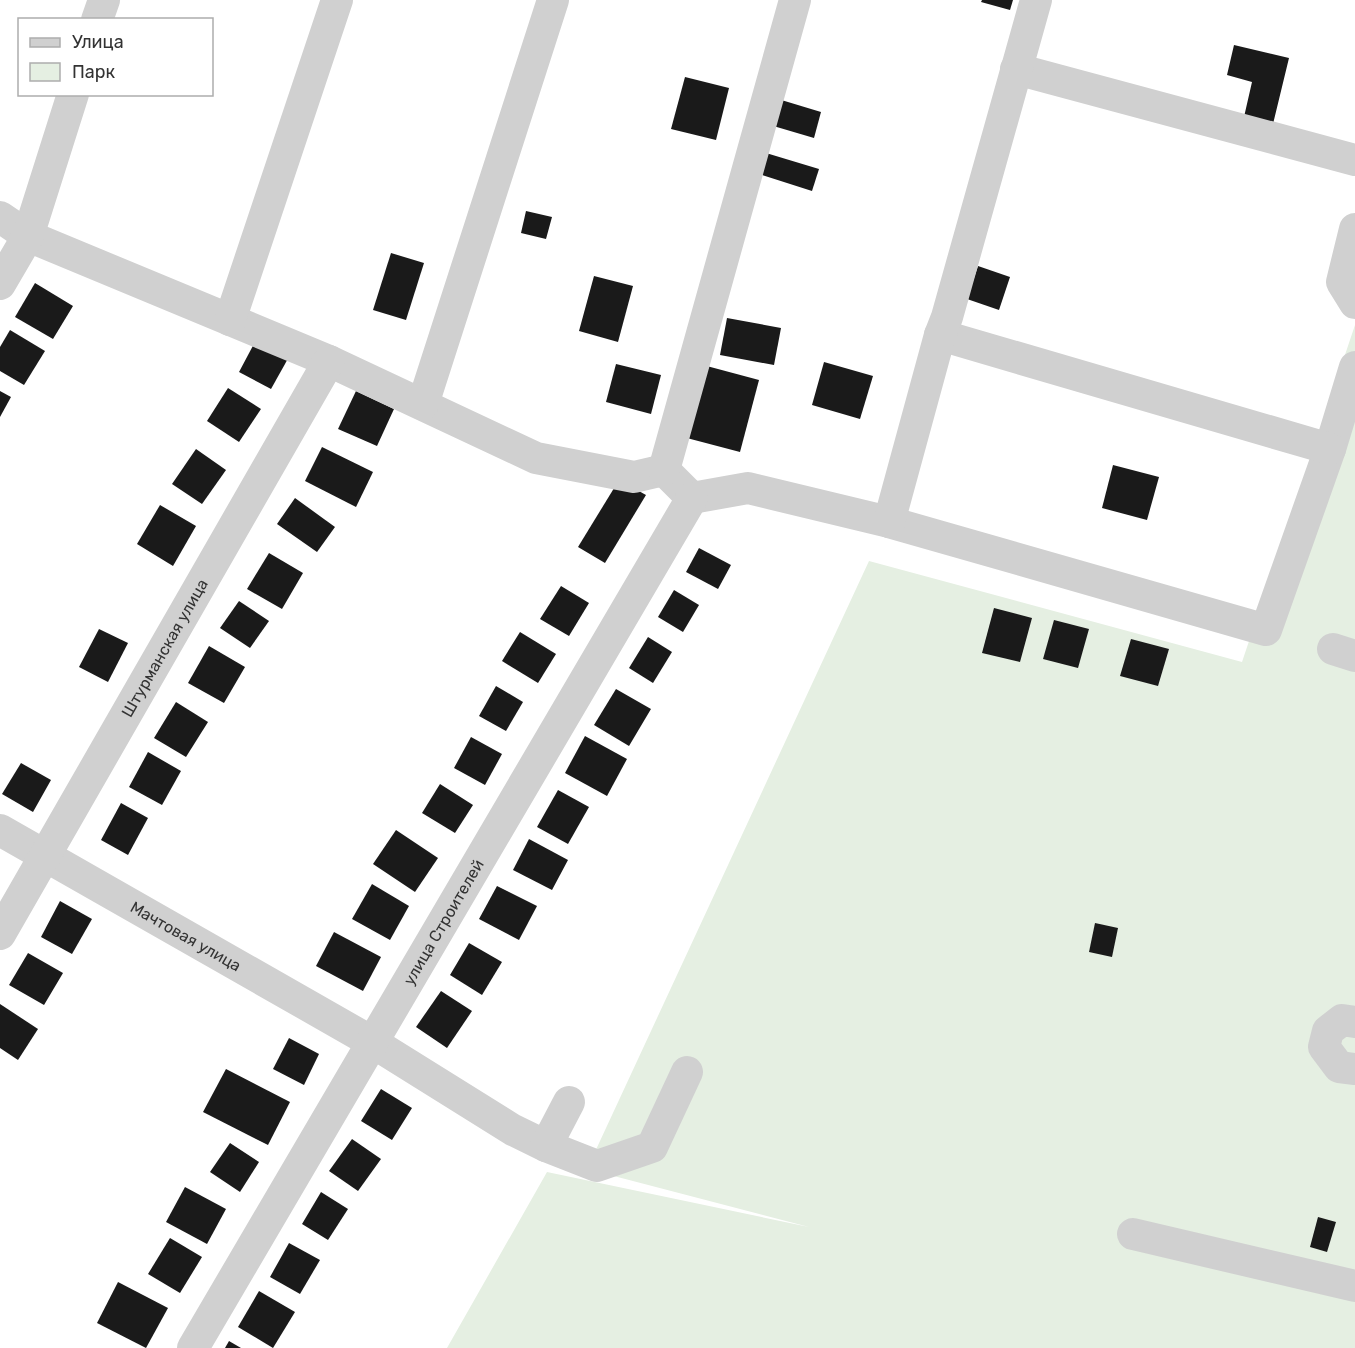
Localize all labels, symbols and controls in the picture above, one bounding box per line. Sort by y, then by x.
legend [18,18,213,96]
text: Улица [72,31,124,53]
text: Парк [72,61,116,83]
street label: Штурманская улица [118,576,212,721]
street label: улица Строителей [399,856,488,988]
street label: Мачтовая улица [127,897,244,975]

